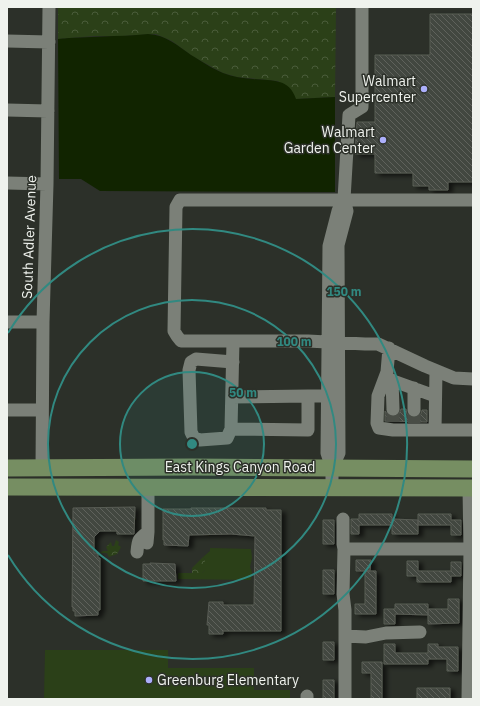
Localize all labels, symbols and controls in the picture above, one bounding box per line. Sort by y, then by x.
place label: Walmart Supercenter [339,72,416,106]
marker: Walmart Supercenter [419,84,429,94]
place label: Walmart Garden Center [284,123,375,157]
marker: Walmart Garden Center [378,135,388,145]
street label: South Adler Avenue [18,174,40,299]
text: 150 m [326,284,362,299]
text: 100 m [276,334,312,349]
text: 50 m [229,385,257,400]
centre of rings [185,437,199,451]
street label: East Kings Canyon Road [165,458,315,476]
place label: Greenburg Elementary [157,671,299,689]
marker: Greenburg Elementary [144,675,154,685]

